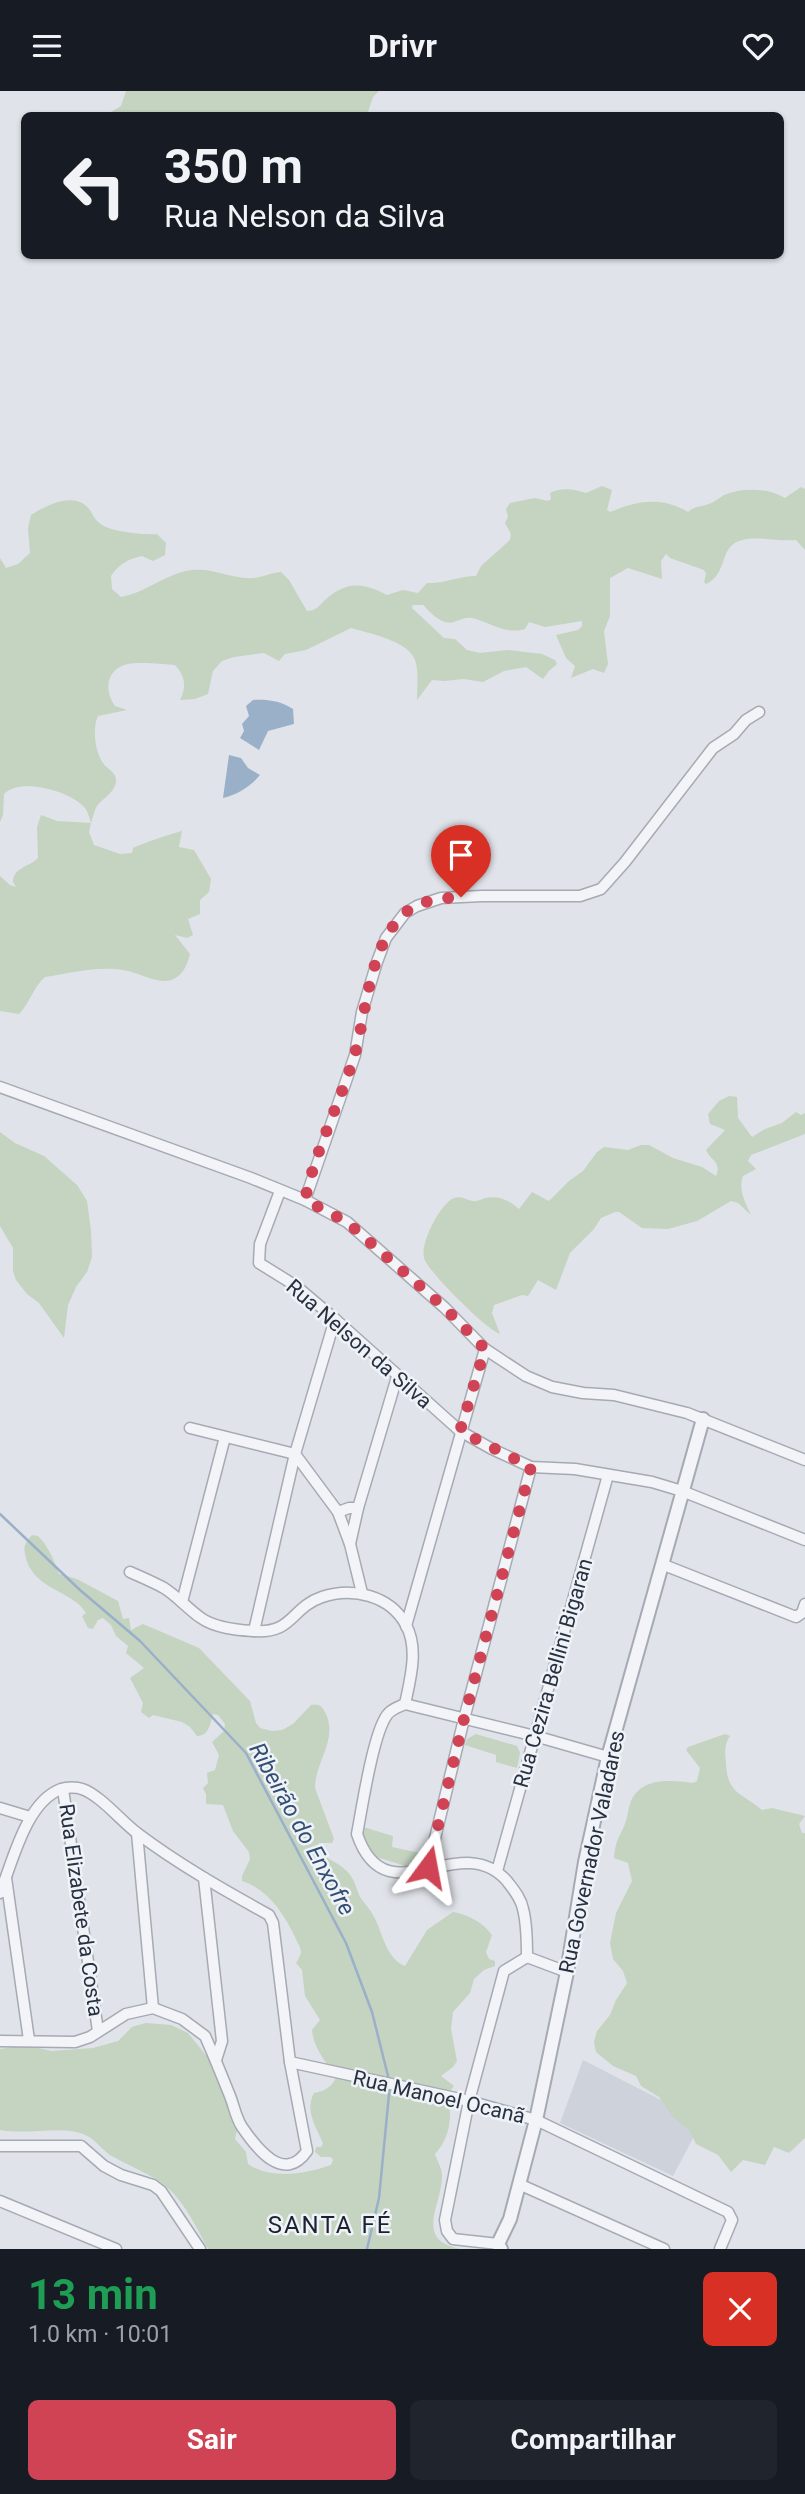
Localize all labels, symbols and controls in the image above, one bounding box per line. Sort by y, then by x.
icon: menu [28,27,66,65]
text: Drivr [368,27,437,65]
icon: heart [739,27,777,65]
text: 350 m [164,138,303,195]
icon: left [49,140,140,231]
text: Rua Nelson da Silva [164,197,445,235]
pin [431,825,491,897]
icon: arrive [442,836,480,874]
street label: Rua Nelson da Silva [281,1274,437,1414]
street label: Rua Cezira Bellini Bigaran [509,1556,597,1790]
street label: Rua Governador Valadares [555,1728,629,1976]
water label: Ribeirão do Enxofre [243,1738,361,1920]
street label: Rua Elizabete da Costa [54,1802,108,2018]
position arrow [391,1830,465,1904]
street label: Rua Manoel Ocanã [351,2066,527,2128]
district label: SANTA FÉ [268,2211,392,2239]
text: 13 min [28,2270,158,2319]
button: close [703,2272,777,2346]
text: 1.0 km · 10:01 [28,2321,172,2348]
button: Sair [28,2400,396,2480]
button: Compartilhar [410,2400,777,2480]

